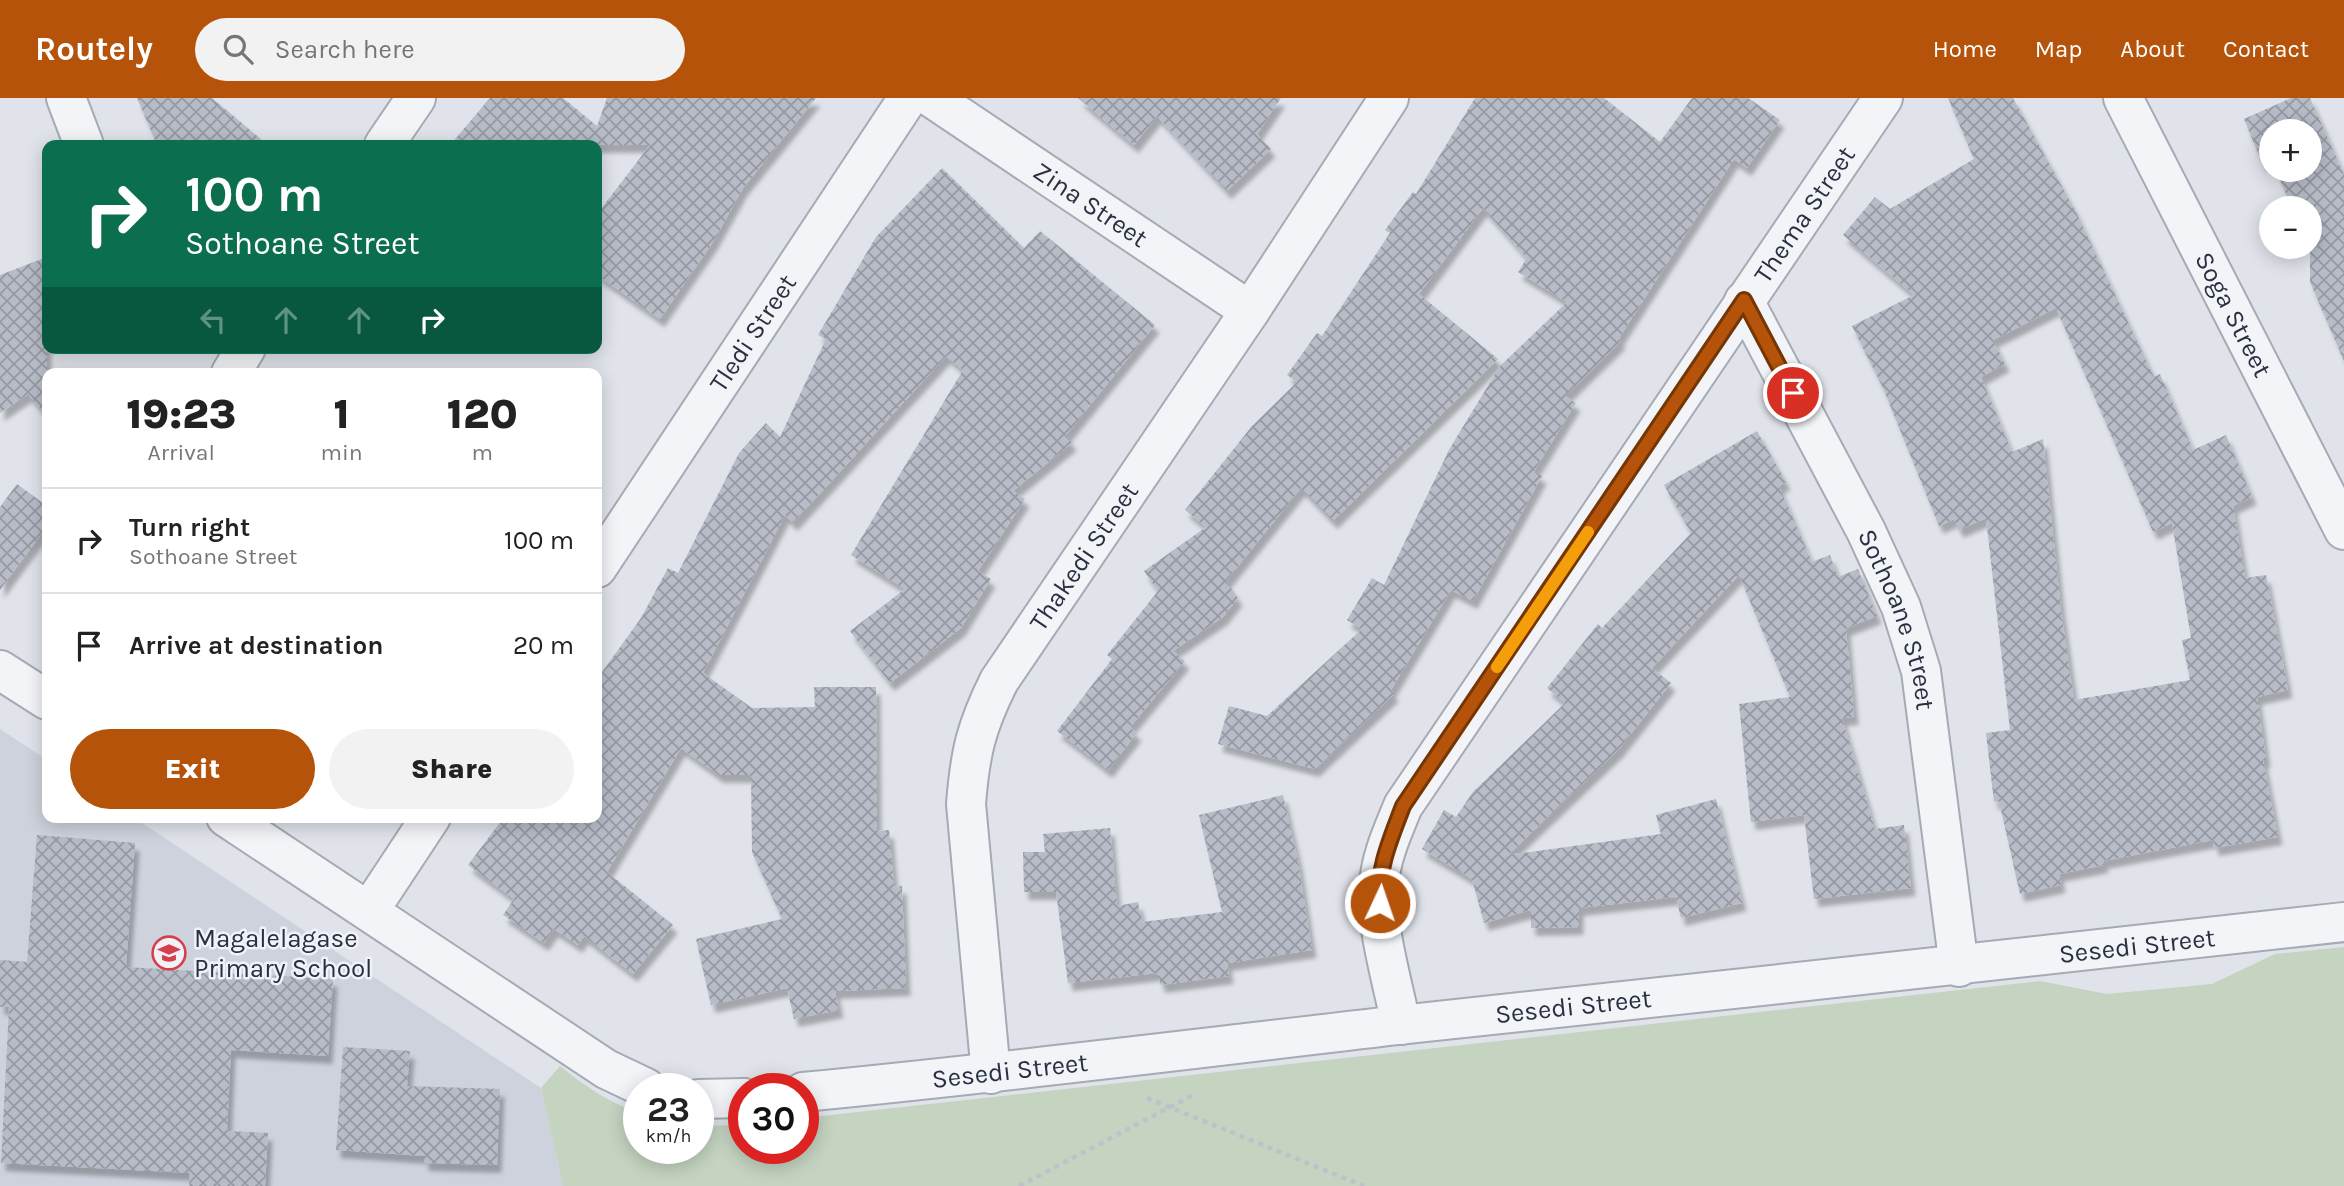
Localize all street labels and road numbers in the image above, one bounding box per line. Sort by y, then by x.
street label: Thema Street [1747,140,1862,289]
street label: Zina Street [1027,155,1154,254]
street label: Soga Street [2188,247,2278,383]
street label: Tledi Street [703,268,803,398]
street label: Thakedi Street [1023,477,1145,637]
street label: Sothoane Street [1851,524,1941,712]
street label: Sesedi Street [2057,922,2217,970]
street label: Sesedi Street [1494,983,1653,1030]
street label: Sesedi Street [930,1047,1090,1095]

